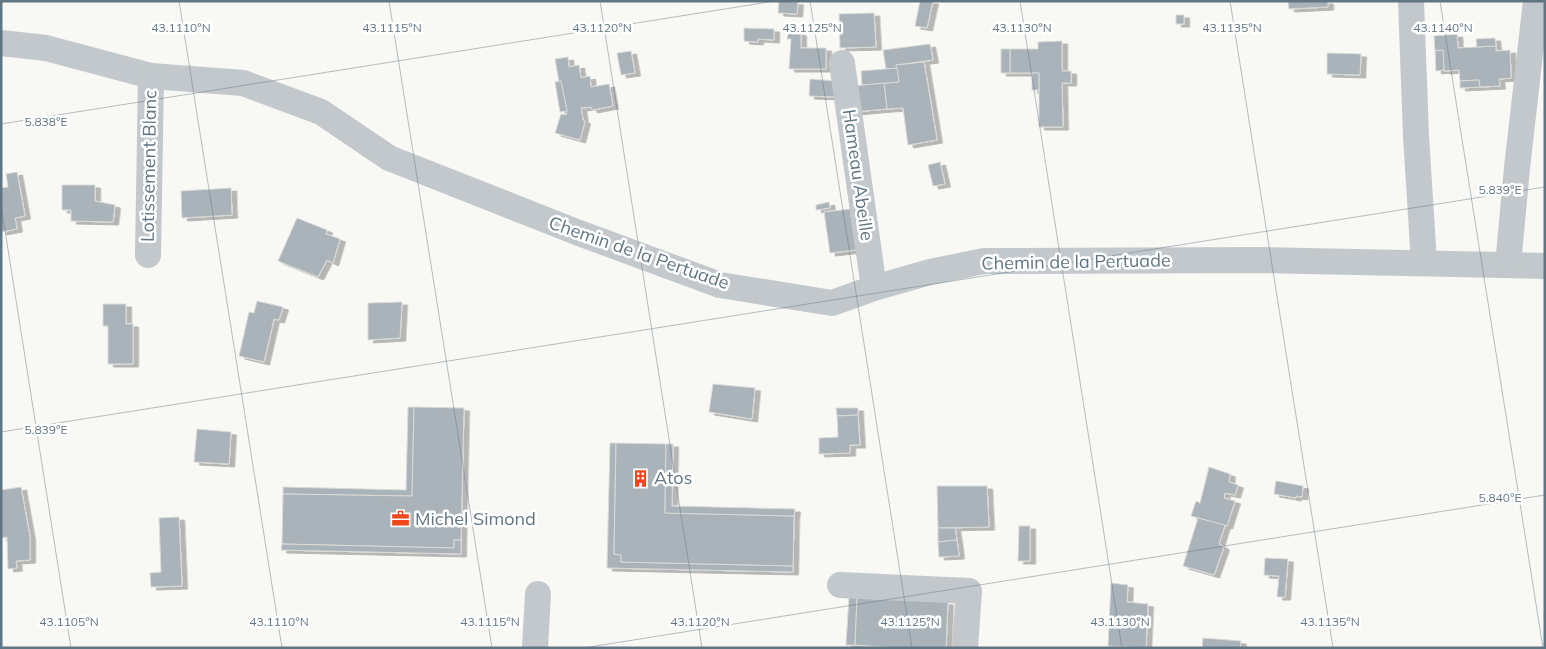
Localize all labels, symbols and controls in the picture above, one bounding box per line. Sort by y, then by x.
text: 43.1110°N [151,20,211,35]
text: 43.1115°N [362,20,422,35]
text: 43.1120°N [572,20,632,35]
text: 43.1125°N [782,20,842,35]
text: 43.1130°N [992,20,1052,35]
text: 43.1135°N [1202,20,1262,35]
text: 43.1140°N [1413,20,1473,35]
street label: Lotissement Blanc [136,90,161,242]
street label: Hameau Abeille [838,108,879,242]
text: 5.838°E [24,114,68,129]
text: 5.839°E [1478,182,1522,197]
street label: Chemin de la Pertuade [546,211,732,294]
street label: Chemin de la Pertuade [981,248,1171,275]
text: 5.839°E [24,422,68,437]
place label: Atos [654,466,692,489]
building icon: Atos [630,468,650,488]
text: 5.840°E [1478,490,1522,505]
place label: Michel Simond [415,507,536,530]
office icon: Michel Simond [391,509,411,529]
text: 43.1105°N [39,614,99,629]
text: 43.1110°N [249,614,309,629]
text: 43.1115°N [460,614,520,629]
text: 43.1120°N [670,614,730,629]
text: 43.1125°N [880,614,940,629]
text: 43.1130°N [1090,614,1150,629]
text: 43.1135°N [1300,614,1360,629]

